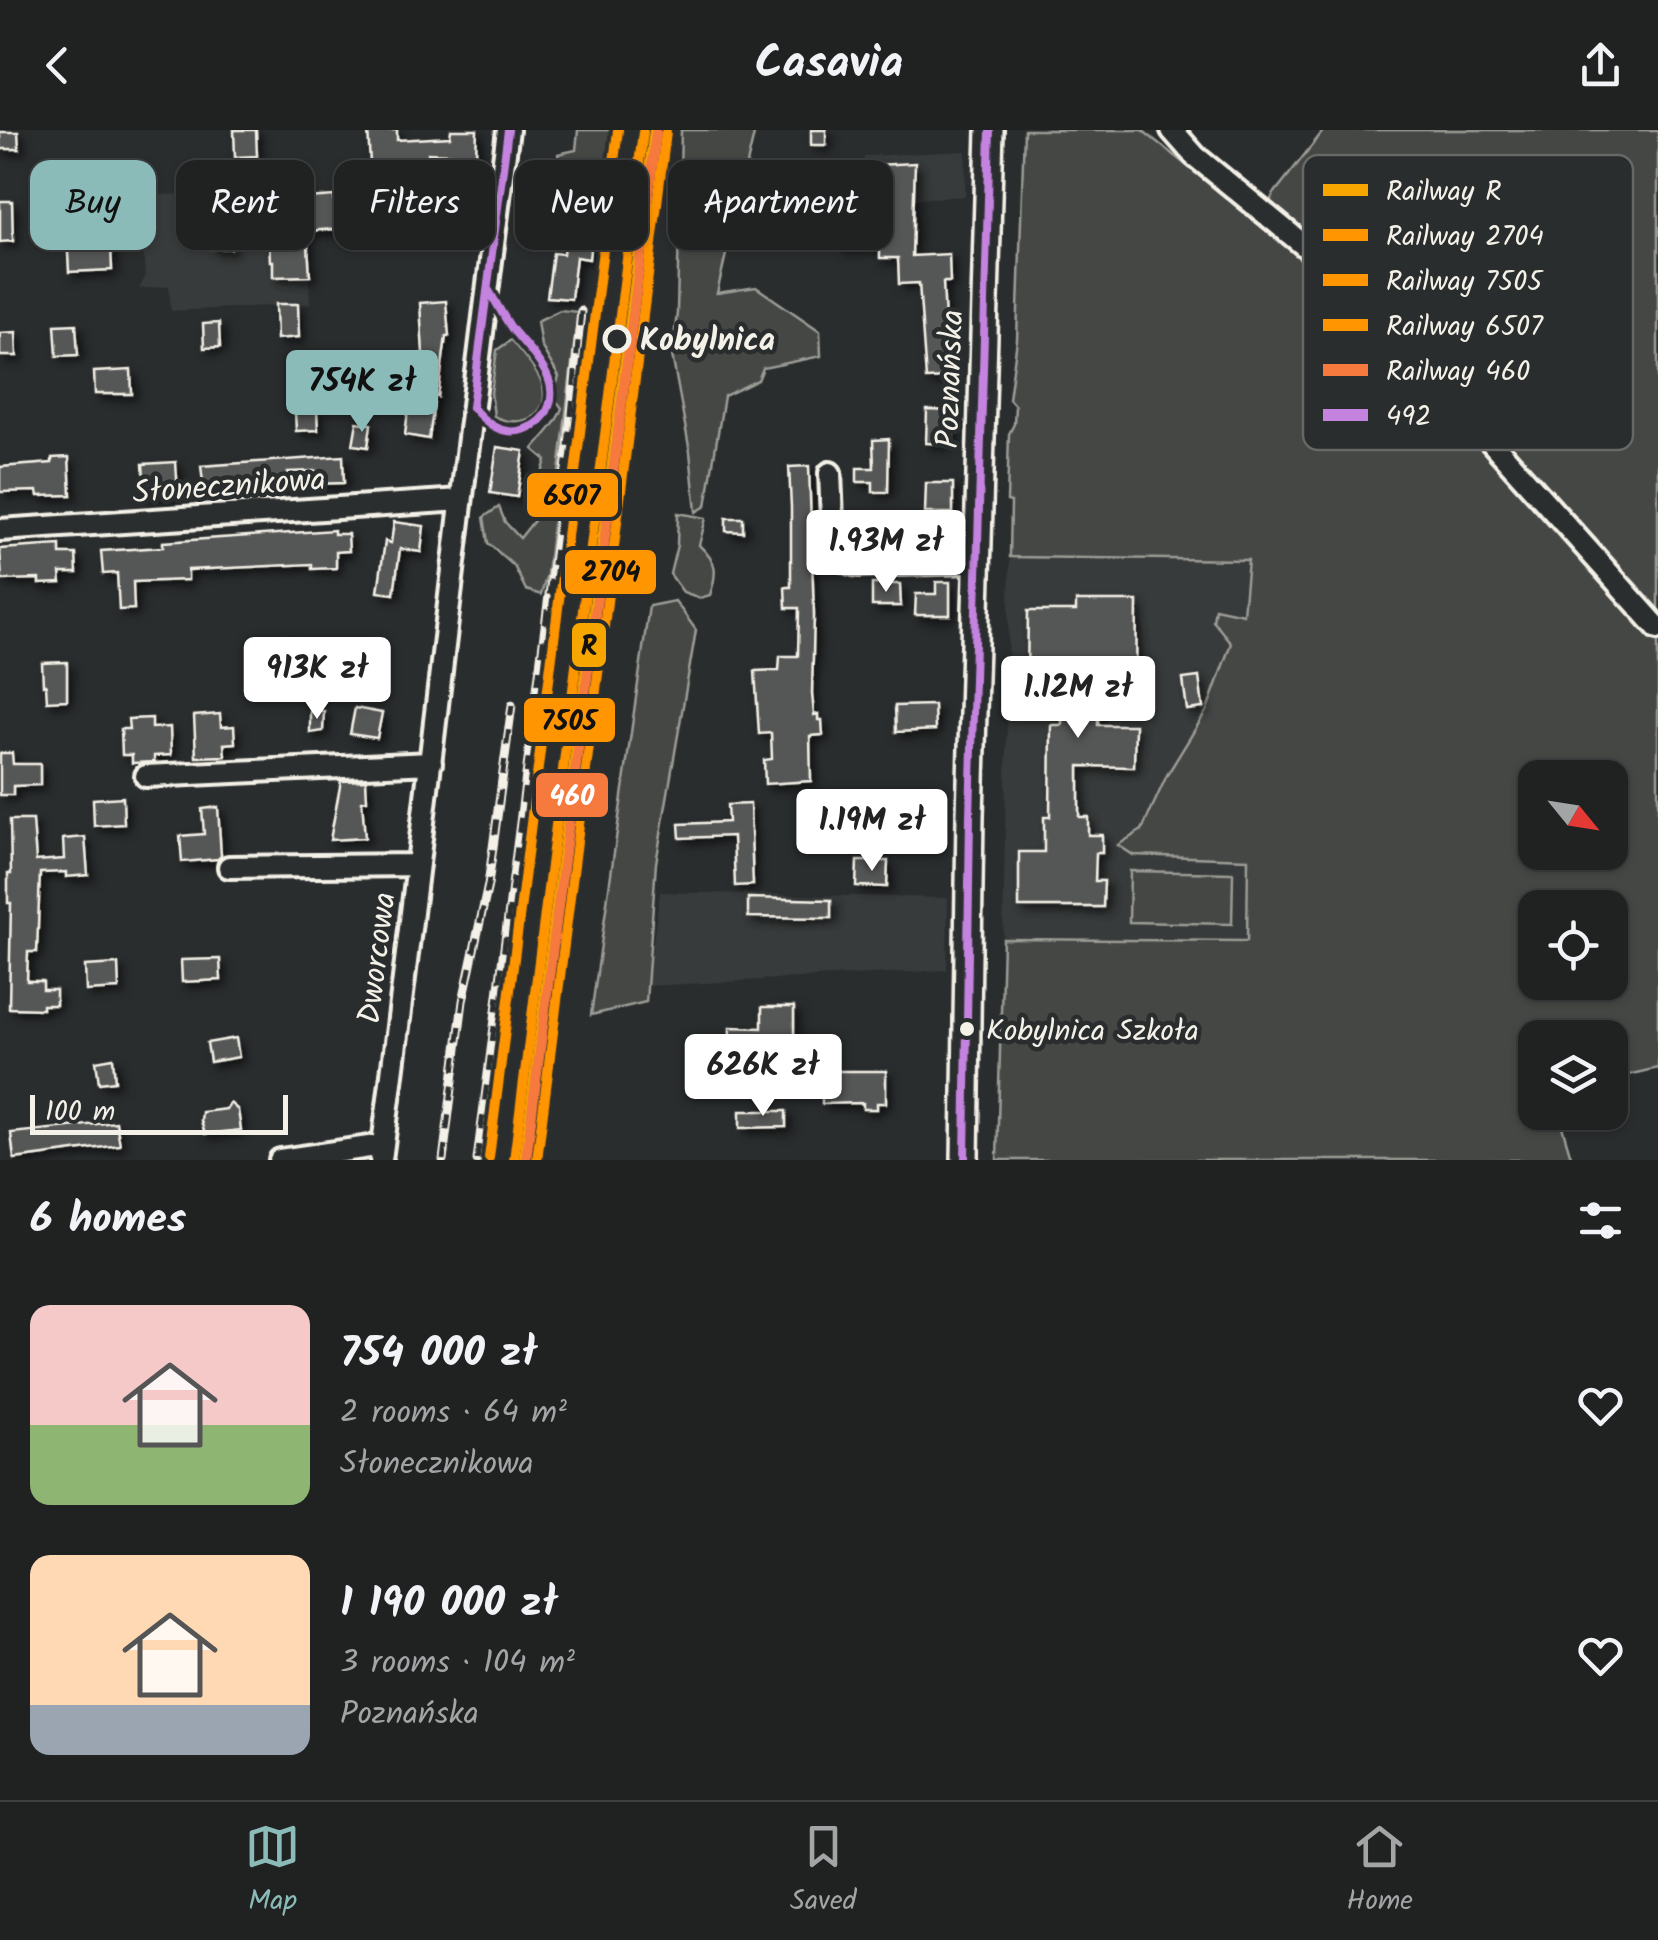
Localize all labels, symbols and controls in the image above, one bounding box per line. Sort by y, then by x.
text: Casavia [755,29,903,101]
icon: back [30,38,85,93]
icon: share [1573,38,1628,93]
legend [1303,155,1633,450]
chip: Buy [30,160,156,250]
chip: Rent [176,160,314,250]
chip: Filters [334,160,495,250]
chip: New [515,160,648,250]
chip: Apartment [668,160,893,250]
text: Railway R [1386,170,1502,215]
text: Railway 2704 [1386,215,1544,260]
text: Railway 7505 [1386,260,1544,305]
text: Railway 6507 [1386,305,1544,350]
street label: Poznańska [924,309,979,449]
place label: Kobylnica [640,316,775,367]
marker: Kobylnica [604,326,630,352]
pin: 754K zł [270,350,454,435]
text: Railway 460 [1386,350,1530,395]
text: 754K zł [308,357,416,408]
text: 492 [1386,395,1431,440]
street label: Słonecznikowa [131,455,328,520]
line badge: 6507 [525,471,620,519]
text: 6507 [544,475,601,520]
pin: 1.93M zł [783,510,989,595]
text: 1.93M zł [828,517,944,568]
line badge: 2704 [563,548,658,596]
text: 2704 [581,551,641,596]
line badge: R [570,621,608,669]
text: R [581,625,598,670]
pin: 913K zł [225,637,409,722]
text: 913K zł [266,644,368,695]
pin: 1.12M zł [975,656,1181,741]
text: 1.12M zł [1023,663,1133,714]
line badge: 7505 [522,696,617,744]
text: 7505 [541,700,600,745]
north arrow [1518,760,1628,870]
map controls [1518,760,1628,1130]
line badge: 460 [534,771,610,819]
text: 460 [550,775,595,820]
pin: 1.19M zł [769,789,975,874]
text: 1.19M zł [818,796,926,847]
street label: Dworcowa [345,889,412,1027]
button: locate [1518,890,1628,1000]
place label: Kobylnica Szkoła [986,1008,1199,1056]
marker: Kobylnica Szkoła [957,1019,977,1039]
button: layers [1518,1020,1628,1130]
pin: 626K zł [671,1034,855,1119]
text: 626K zł [707,1041,819,1092]
scale bar [30,1090,288,1134]
text: 100 m [45,1090,115,1135]
text: 6 homes [30,1187,186,1254]
icon: filters [1573,1193,1628,1248]
text: 754 000 zł [340,1321,537,1388]
icon: home [110,1345,230,1465]
icon: heart [1573,1378,1628,1433]
text: 2 rooms · 64 m² [340,1388,567,1439]
text: Słonecznikowa [340,1439,534,1490]
text: 1 190 000 zł [340,1571,558,1638]
icon: home [110,1595,230,1715]
icon: heart [1573,1628,1628,1683]
text: 3 rooms · 104 m² [340,1638,575,1689]
text: Poznańska [340,1689,479,1740]
tab: Map [245,1819,300,1924]
tab: Saved [790,1819,857,1924]
tab: Home [1347,1819,1413,1924]

